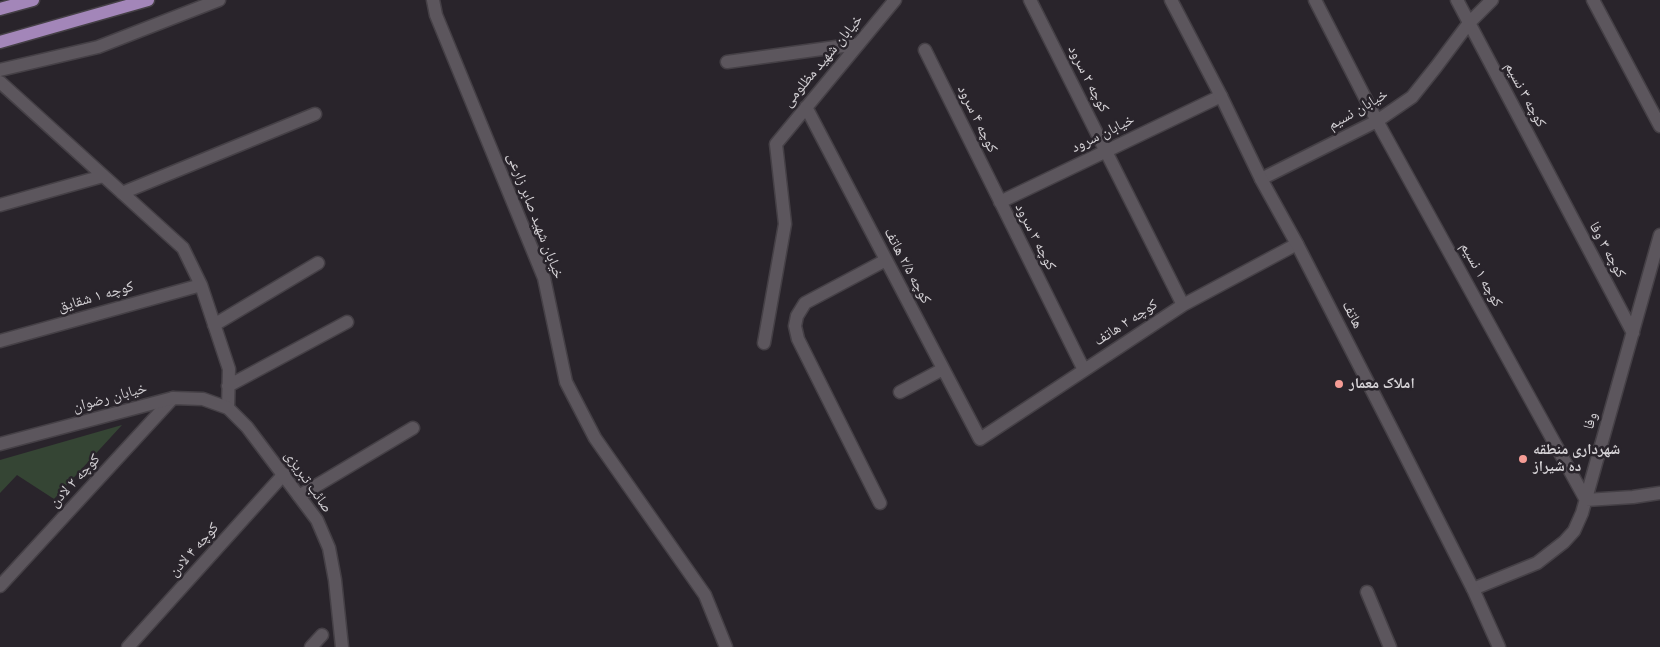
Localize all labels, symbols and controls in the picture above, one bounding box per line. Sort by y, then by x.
street label: خیابان شهید مظلومی [779,11,867,111]
street label: کوچه ۲ سرود [1063,42,1113,116]
street label: کوچه ۳ نسیم [1500,59,1550,131]
street label: کوچه ۴ سرود [953,82,1001,156]
street label: خیابان نسیم [1325,86,1391,134]
street label: خیابان سرود [1068,111,1138,157]
street label: خیابان شهید صابر زارعی [503,150,567,282]
street label: کوچه ۳ سرود [1010,200,1060,274]
street label: کوچه ۳ وفا [1585,219,1629,281]
street label: کوچه ۲/۵ هاتف [879,225,935,307]
street label: کوچه ۱ نسیم [1456,240,1506,310]
street label: کوچه ۱ شقایق [56,278,136,316]
street label: کوچه ۲ هاتف [1091,296,1161,350]
street label: هاتف [1337,298,1367,332]
place label: املاک معمار [1349,375,1415,393]
marker: املاک معمار [1333,378,1345,390]
street label: خیابان رضوان [71,379,149,417]
street label: وفا [1580,410,1602,432]
place label: شهرداری منطقه ده شیراز [1533,441,1620,476]
street label: صائب تبریزی [280,447,336,517]
street label: کوچه ۲ لادن [46,451,104,511]
marker: شهرداری منطقه ده شیراز [1517,453,1529,465]
street label: کوچه ۴ لادن [165,519,223,581]

